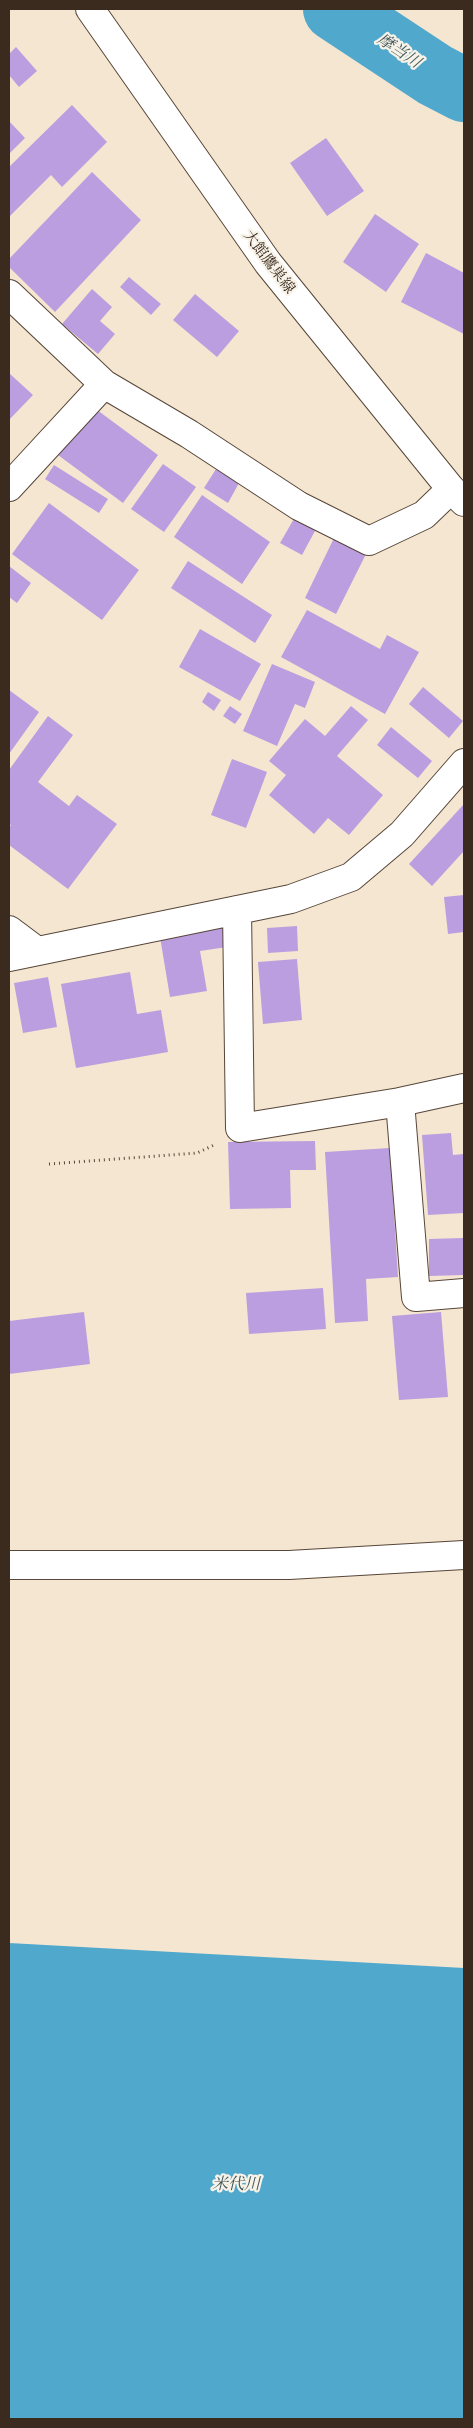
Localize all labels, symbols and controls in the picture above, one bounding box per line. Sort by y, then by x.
water label: 摩当川 [374,30,424,72]
street label: 大館鷹巣線 [239,227,299,297]
water label: 米代川 [212,2174,260,2194]

